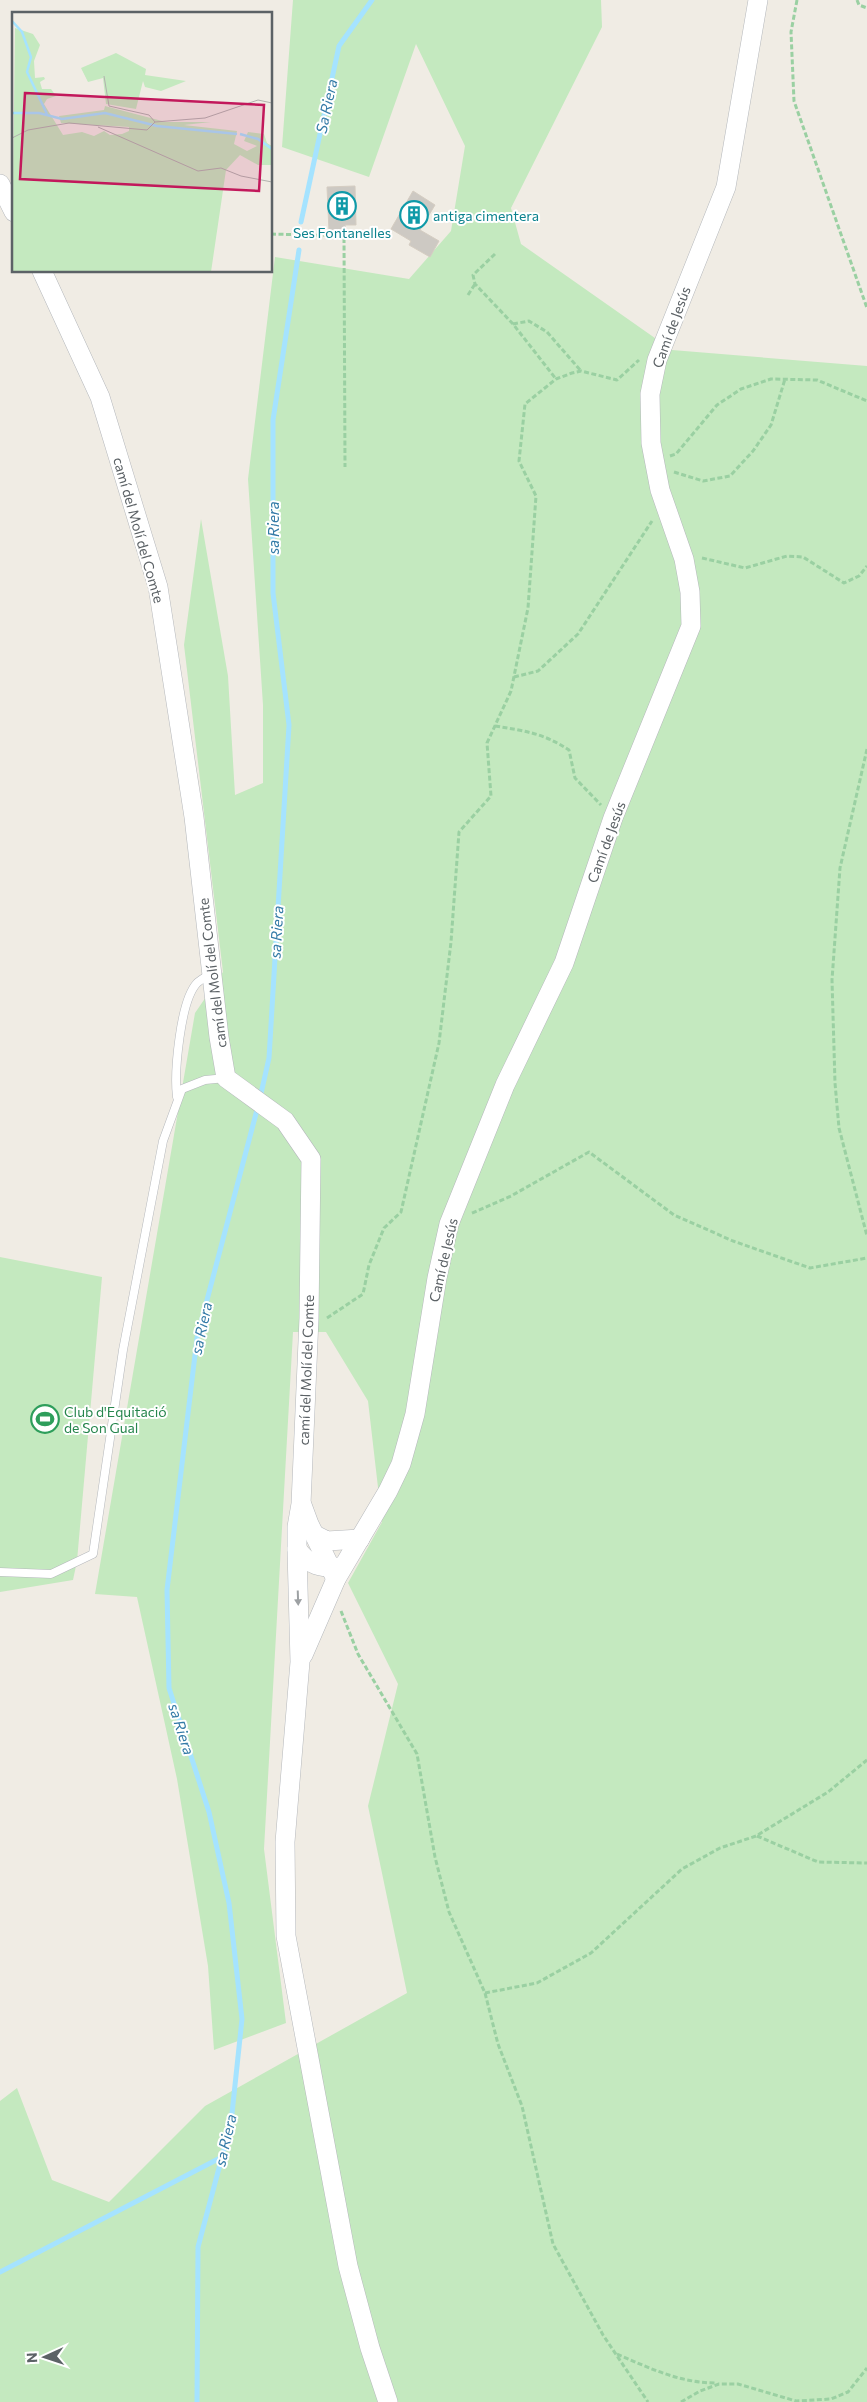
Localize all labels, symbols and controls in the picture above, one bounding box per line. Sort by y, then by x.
inset map [12,12,272,272]
water label: Sa Riera [311,77,341,135]
building icon: Ses Fontanelles [327,191,357,221]
building icon: antiga cimentera [399,200,429,230]
place label: antiga cimentera [433,207,539,224]
place label: Ses Fontanelles [293,224,391,241]
street label: Camí de Jesús [648,284,694,370]
street label: camí del Molí del Comte [110,455,168,605]
water label: sa Riera [264,501,282,555]
street label: Camí de Jesús [583,799,629,885]
street label: camí del Molí del Comte [194,897,230,1049]
water label: sa Riera [266,905,286,959]
street label: Camí de Jesús [425,1216,461,1304]
street label: camí del Molí del Comte [295,1294,317,1446]
water label: sa Riera [187,1300,215,1356]
place label: Club d'Equitació de Son Gual [64,1403,167,1436]
sports icon: Club d'Equitació de Son Gual [30,1404,60,1434]
one-way arrow [295,1590,303,1606]
water label: sa Riera [165,1701,199,1757]
water label: sa Riera [210,2112,240,2168]
north arrow [20,2332,70,2382]
text: N [23,2352,40,2363]

